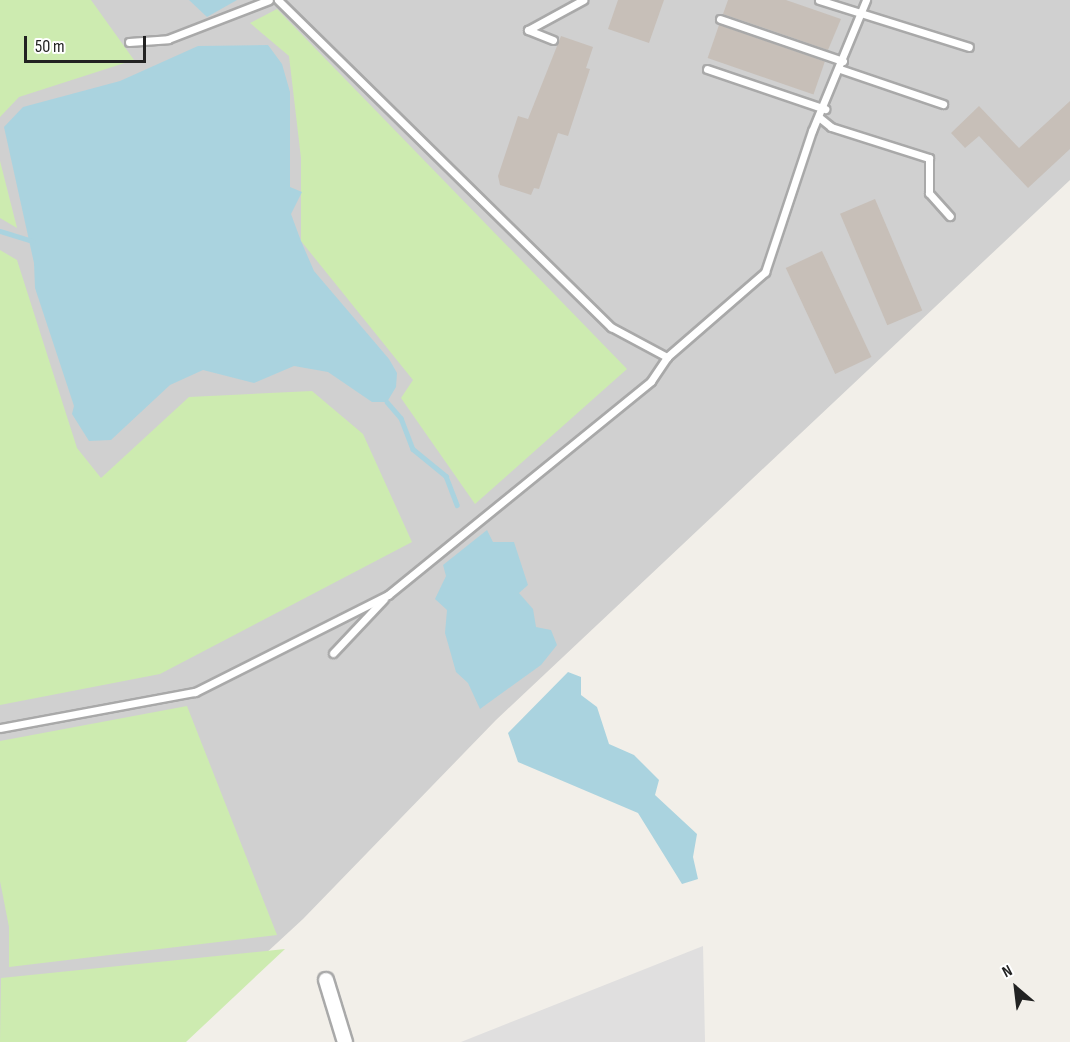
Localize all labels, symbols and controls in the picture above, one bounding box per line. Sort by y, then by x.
scale bar [27,24,148,62]
text: 50 m [35,36,65,57]
north arrow [986,958,1046,1018]
text: N [999,961,1016,982]

